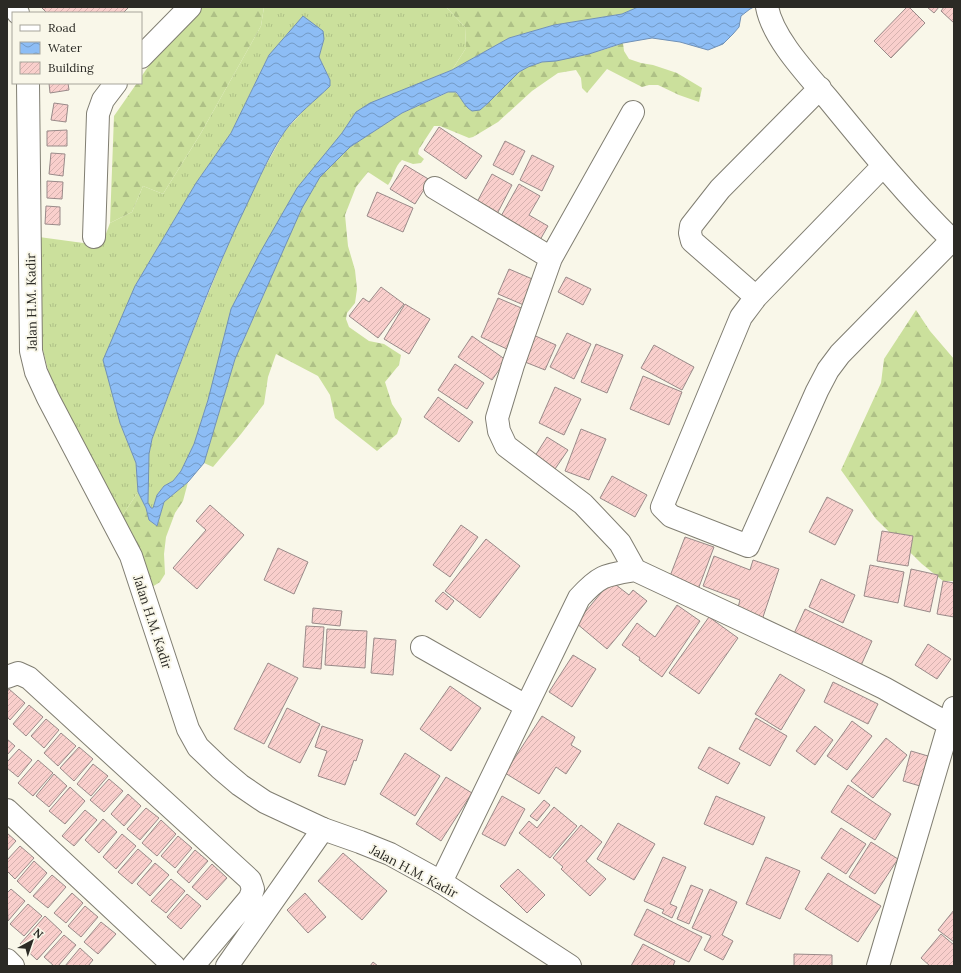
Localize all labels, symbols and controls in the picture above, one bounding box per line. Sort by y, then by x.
legend [12,12,142,84]
text: Road [48,20,76,35]
text: Water [48,40,83,55]
text: Building [48,60,94,75]
street label: Jalan H.M. Kadir [22,253,41,352]
street label: Jalan H.M. Kadir [129,572,176,671]
street label: Jalan H.M. Kadir [366,841,461,902]
north arrow [12,921,52,961]
text: N [31,925,47,942]

